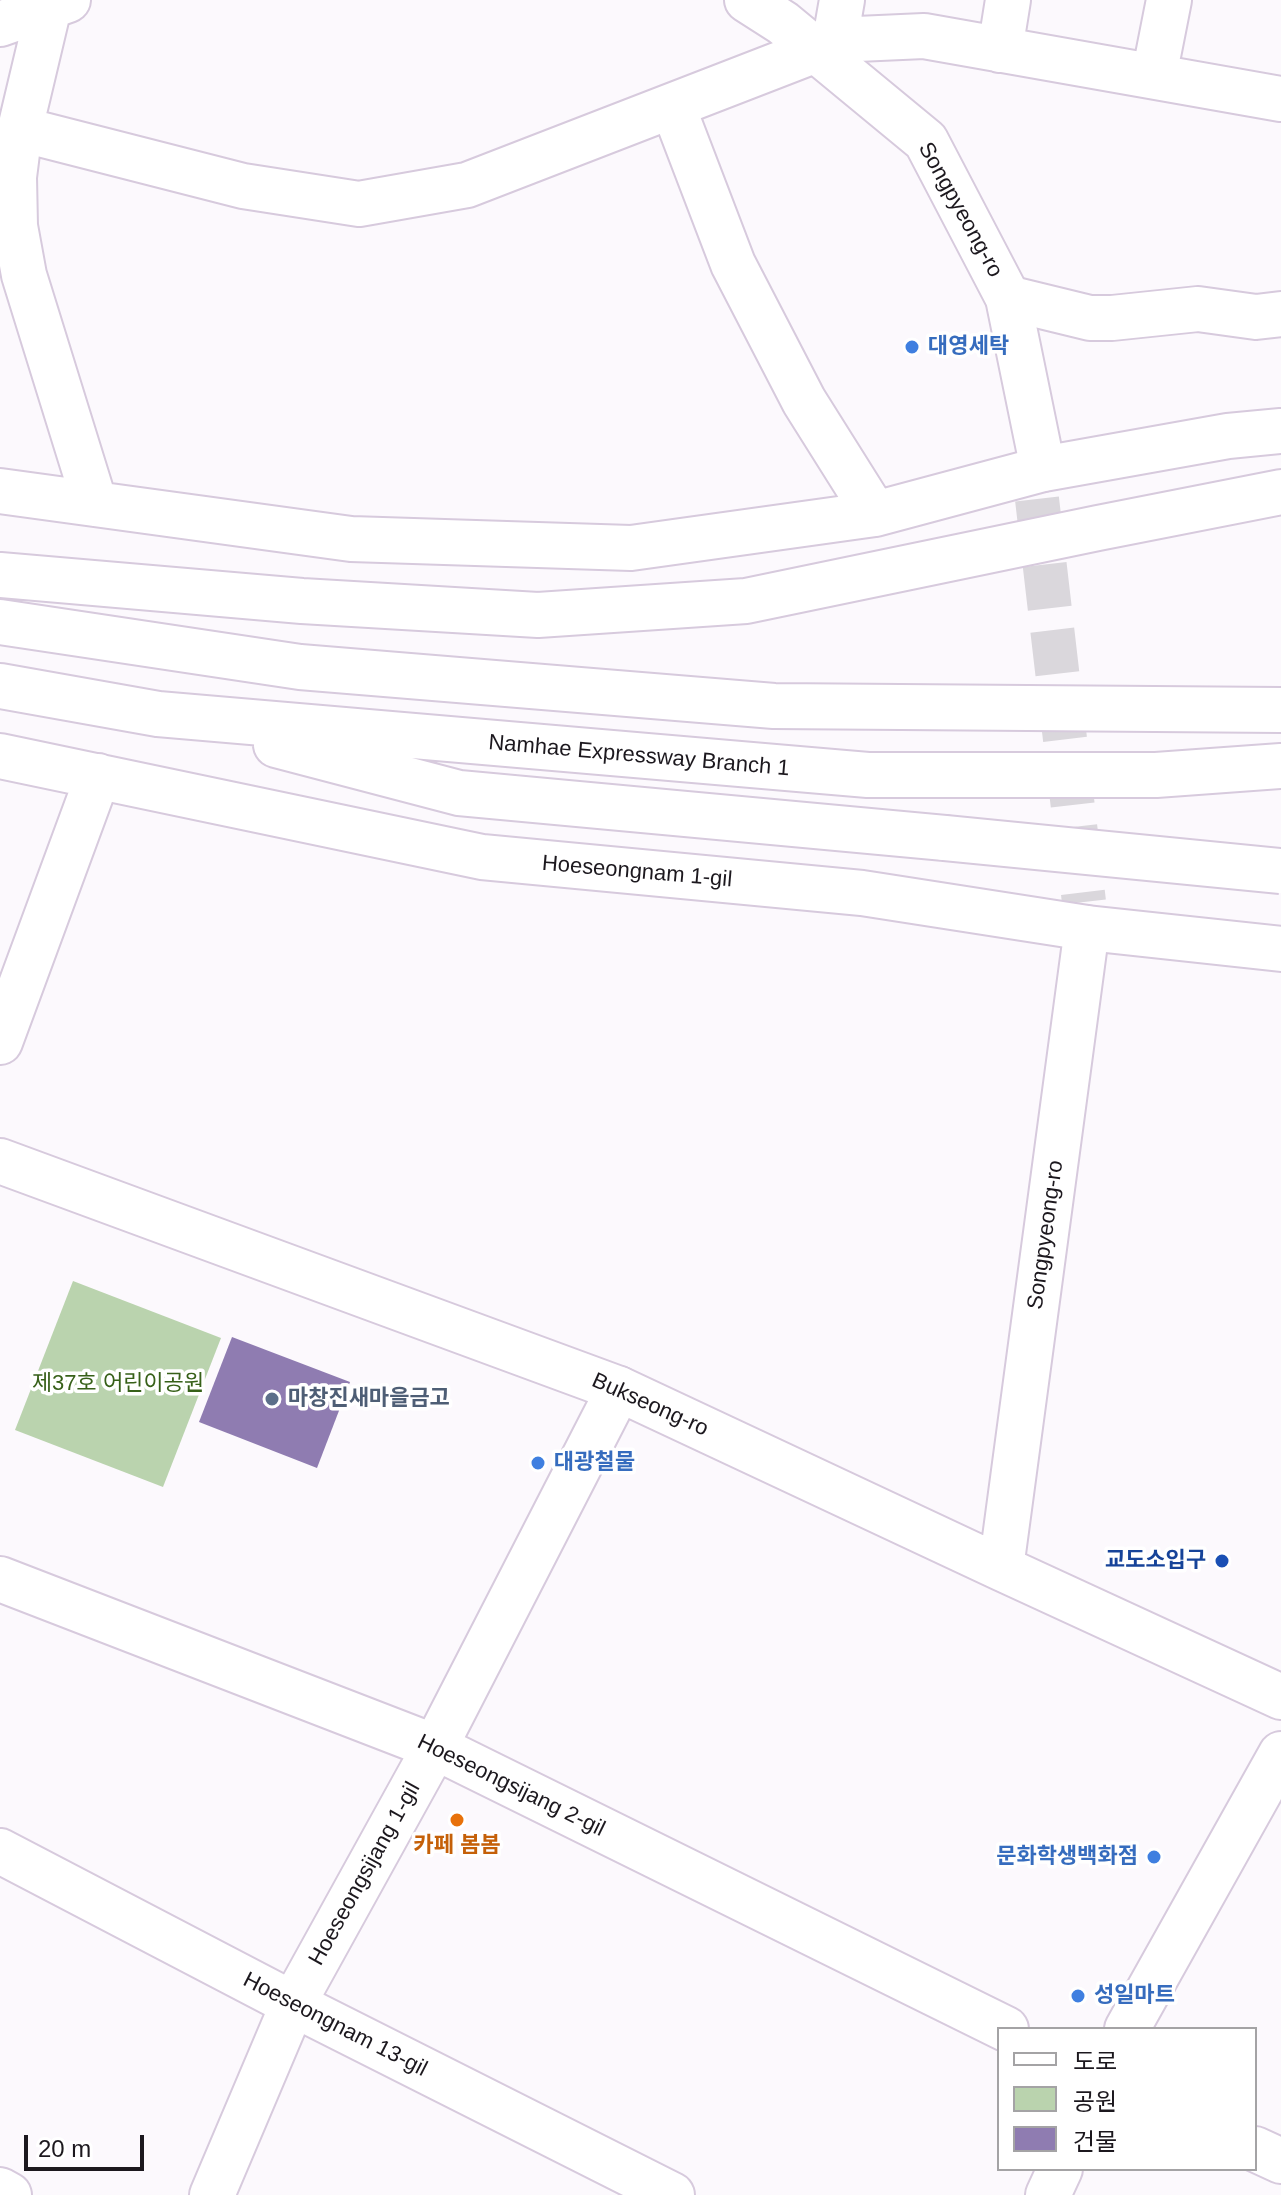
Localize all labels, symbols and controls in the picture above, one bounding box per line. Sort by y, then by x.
street label: Songpyeong-ro [912,138,1008,282]
place label: 대영세탁 [928,334,1009,360]
marker: 대영세탁 [903,338,921,356]
street label: Namhae Expressway Branch 1 [487,730,791,782]
street label: Hoeseongnam 1-gil [541,851,733,893]
street label: Songpyeong-ro [1022,1159,1070,1311]
street label: Bukseong-ro [588,1368,712,1442]
park label: 제37호 어린이공원 [32,1371,204,1397]
place label: 마창진새마을금고 [288,1386,450,1412]
marker: 마창진새마을금고 [263,1390,281,1408]
place label: 대광철물 [554,1450,635,1476]
marker: 대광철물 [529,1454,547,1472]
place label: 교도소입구 [1105,1548,1206,1574]
marker: 교도소입구 [1213,1552,1231,1570]
street label: Hoeseongsijang 2-gil [413,1729,609,1843]
street label: Hoeseongsijang 1-gil [304,1778,426,1970]
marker: 카페 봄봄 [448,1811,466,1829]
place label: 카페 봄봄 [413,1833,501,1859]
place label: 문화학생백화점 [996,1844,1138,1870]
marker: 문화학생백화점 [1145,1848,1163,1866]
street label: Hoeseongnam 13-gil [239,1967,431,2083]
place label: 성일마트 [1094,1983,1175,2009]
marker: 성일마트 [1069,1987,1087,2005]
legend [997,2027,1257,2171]
text: 도로 [1073,2048,1117,2075]
text: 공원 [1073,2088,1117,2115]
scale bar [28,2119,148,2169]
text: 건물 [1073,2128,1117,2155]
text: 20 m [38,2135,91,2162]

